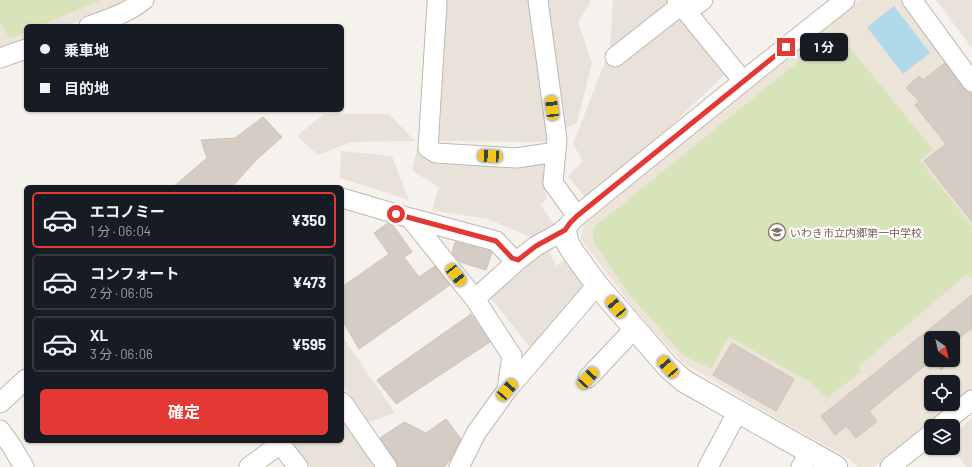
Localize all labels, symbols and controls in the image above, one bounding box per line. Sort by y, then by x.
callout: 1 分 [800,33,848,61]
route end [777,38,795,56]
text: 1 分 [814,39,834,55]
text: 乗車地 [64,41,109,59]
text: 目的地 [64,79,109,97]
car [545,95,559,121]
car [478,149,502,163]
icon: car [42,202,78,238]
text: エコノミー [90,202,165,220]
route start [387,205,405,223]
text: ¥350 [291,211,326,229]
school or university icon: いわき市立内郷第一中学校 [767,222,787,242]
text: 1 分 · 06:04 [90,223,151,239]
place label: いわき市立内郷第一中学校 [790,226,922,239]
car [444,262,468,288]
icon: car [42,264,78,300]
text: コンフォート [90,264,180,282]
text: ¥473 [292,273,326,291]
text: 2 分 · 06:05 [90,285,153,301]
car [604,294,628,320]
icon: car [42,326,78,362]
text: XL [90,326,108,344]
north arrow [924,331,960,367]
map controls [924,331,960,455]
text: ¥595 [292,335,326,353]
text: 3 分 · 06:06 [90,346,153,362]
car [656,354,680,380]
car [575,365,601,391]
button: locate [924,375,960,411]
car [495,377,519,403]
button: 確定 [40,389,328,435]
button: layers [924,419,960,455]

